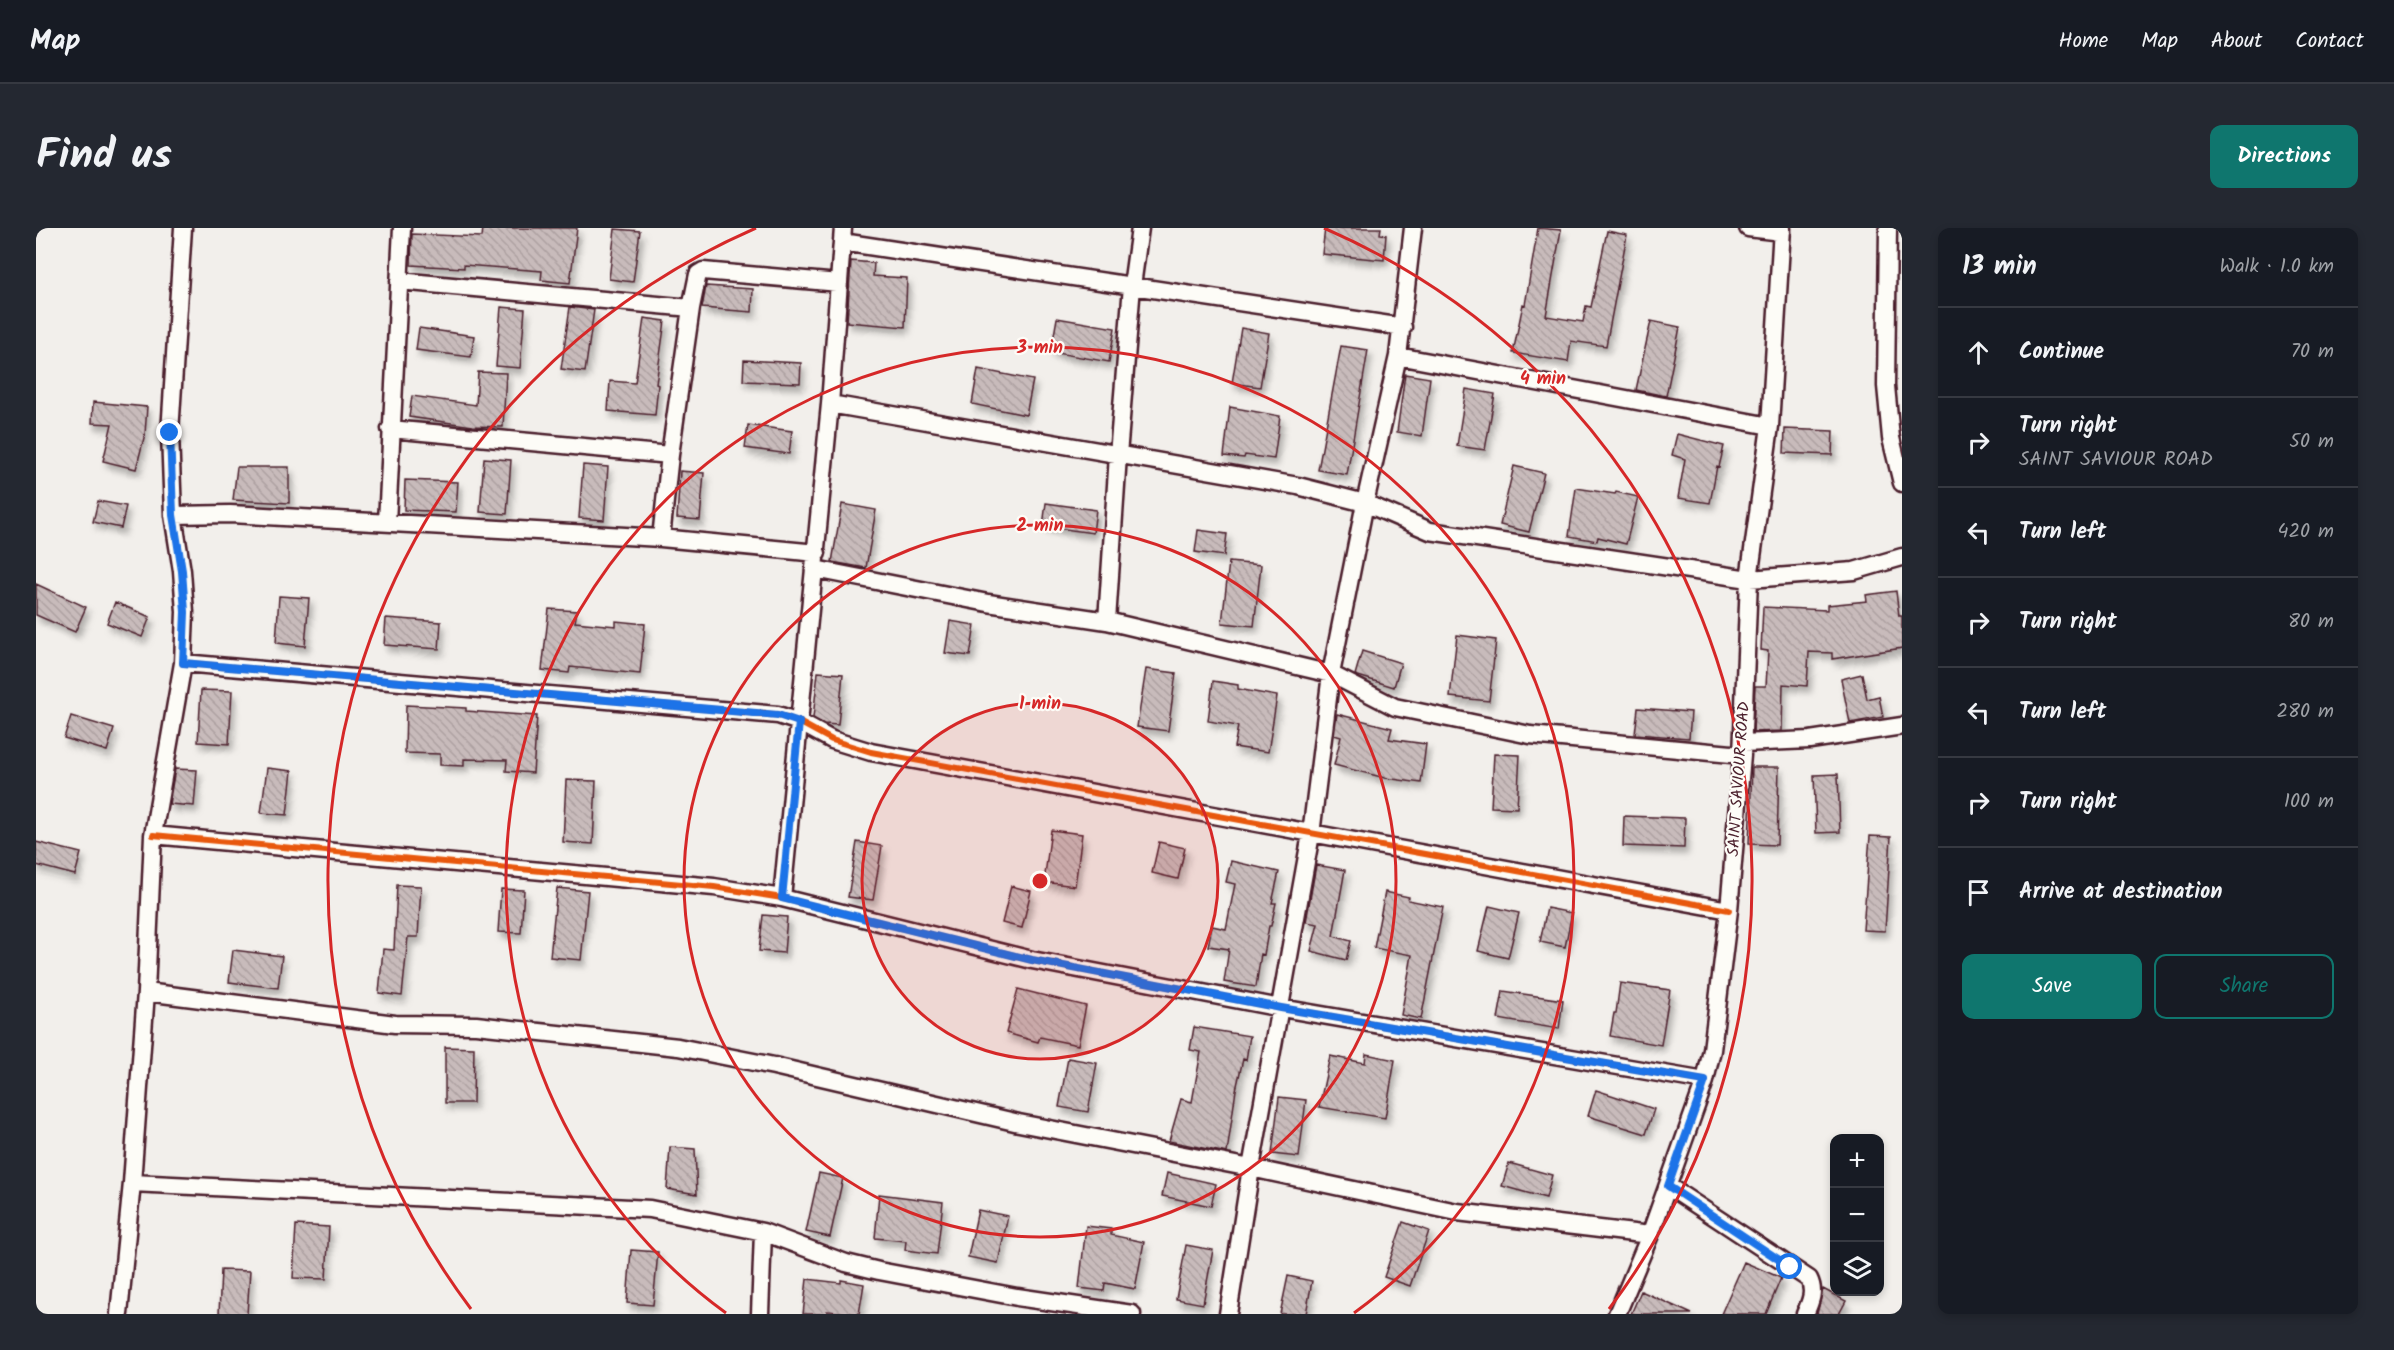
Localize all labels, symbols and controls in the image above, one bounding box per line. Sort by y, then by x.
text: Map [30,19,81,64]
text: Home [2059,25,2108,58]
text: Map [2141,25,2178,58]
text: About [2211,25,2262,58]
text: Contact [2295,25,2364,58]
text: Find us [36,123,172,190]
button: Directions [2210,125,2358,188]
text: 13 min [1962,246,2037,288]
text: Walk · 1.0 km [2220,251,2334,283]
text: 3 min [1016,334,1063,363]
text: Continue [2019,335,2104,370]
icon: ahead [1962,336,1995,369]
text: 70 m [2291,336,2334,368]
text: 4 min [1520,365,1566,394]
text: Turn right [2019,409,2117,444]
route end [156,419,182,445]
icon: right [1962,426,1995,459]
text: 50 m [2289,426,2334,458]
text: SAINT SAVIOUR ROAD [2019,444,2213,476]
text: 2 min [1017,512,1063,541]
text: Turn left [2019,515,2106,550]
icon: left [1962,516,1995,549]
text: 420 m [2277,516,2334,548]
text: Turn right [2019,605,2117,640]
icon: right [1962,606,1995,639]
text: 80 m [2288,606,2334,638]
text: 1 min [1019,690,1061,719]
text: Turn left [2019,695,2106,730]
icon: left [1962,696,1995,729]
text: 280 m [2276,696,2334,728]
street label: SAINT SAVIOUR ROAD [1721,701,1757,857]
text: Turn right [2019,785,2117,820]
icon: right [1962,786,1995,819]
text: 100 m [2284,786,2334,818]
centre of rings [1030,871,1050,891]
text: Arrive at destination [2019,875,2222,910]
icon: arrive [1962,876,1995,909]
button: Save [1962,954,2142,1019]
button: Share [2154,954,2334,1019]
map controls [1830,1134,1884,1296]
button: + [1830,1134,1884,1188]
button: − [1830,1188,1884,1242]
button: layers [1830,1242,1884,1296]
route start [1776,1253,1802,1279]

